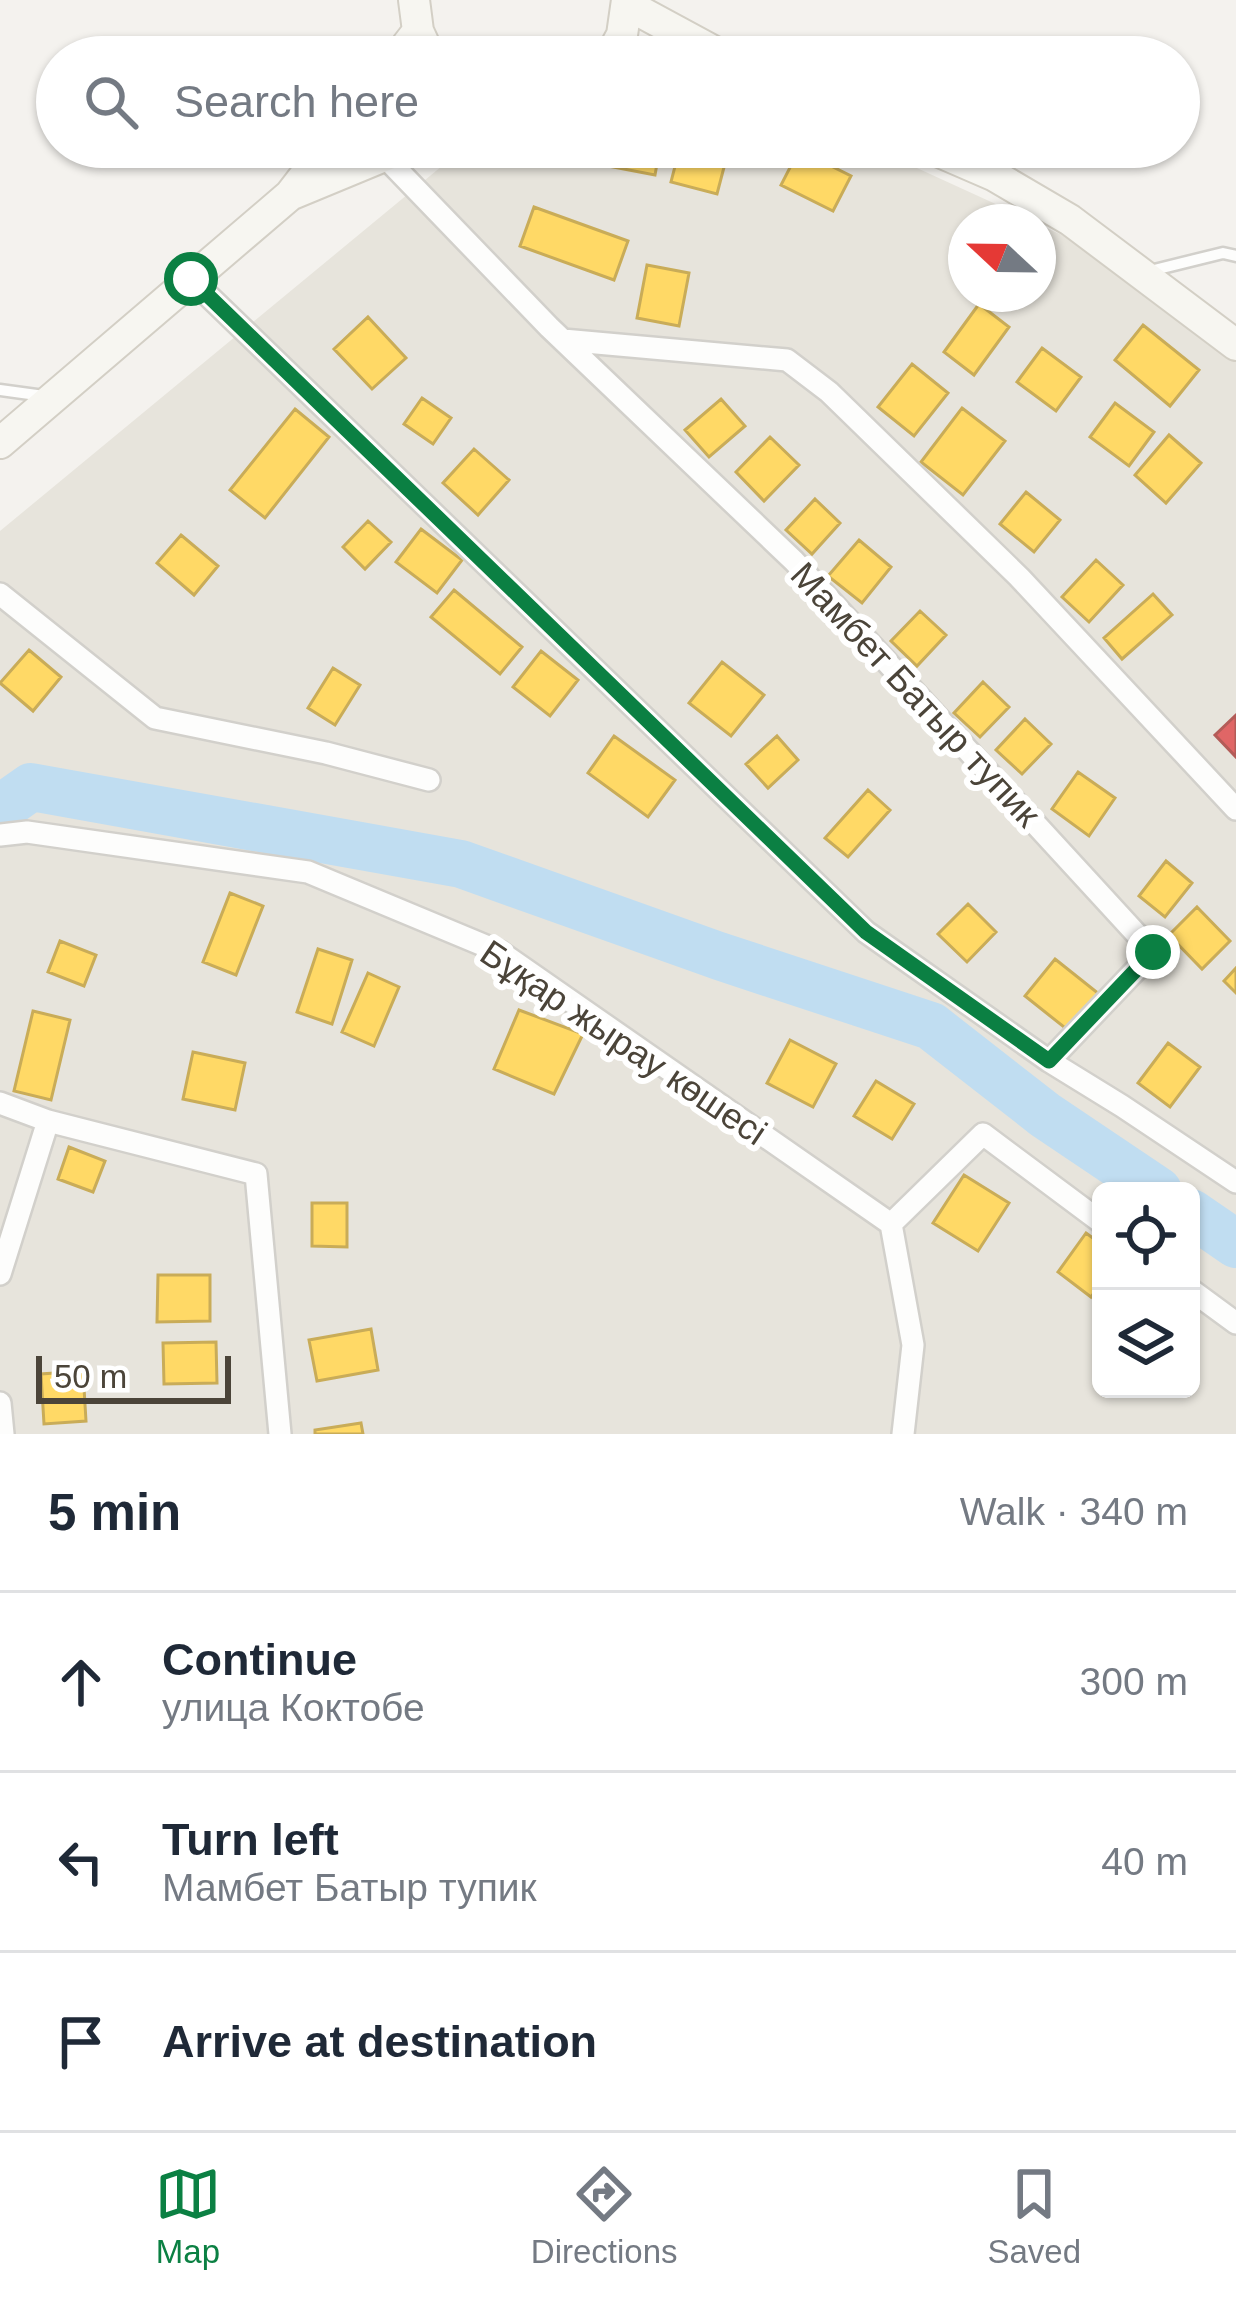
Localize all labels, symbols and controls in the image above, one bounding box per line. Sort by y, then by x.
search box [36,36,1200,168]
icon: search [78,69,144,135]
text: Search here [174,76,419,127]
north arrow [948,204,1056,312]
route start [164,252,218,306]
street label: Мамбет Батыр тупик [783,554,1049,835]
route end [1126,925,1180,979]
street label: Бұқар жырау көшесі [473,932,774,1153]
map controls [1092,1182,1200,1398]
button: locate [1092,1182,1200,1290]
button: layers [1092,1290,1200,1398]
scale bar [36,1350,231,1403]
text: 50 m [54,1358,127,1395]
text: 5 min [48,1484,181,1541]
text: Walk · 340 m [960,1490,1188,1533]
text: Continue [162,1634,357,1685]
icon: ahead [48,1649,114,1715]
text: 300 m [1080,1660,1188,1703]
text: улица Коктобе [162,1686,425,1729]
text: Turn left [162,1814,339,1865]
icon: left [48,1829,114,1895]
text: 40 m [1101,1840,1188,1883]
text: Мамбет Батыр тупик [162,1866,537,1909]
icon: arrive [48,2009,114,2075]
text: Arrive at destination [162,2016,597,2067]
tab: Map [155,2161,221,2271]
tab: Directions [531,2161,678,2271]
tab: Saved [987,2161,1081,2271]

